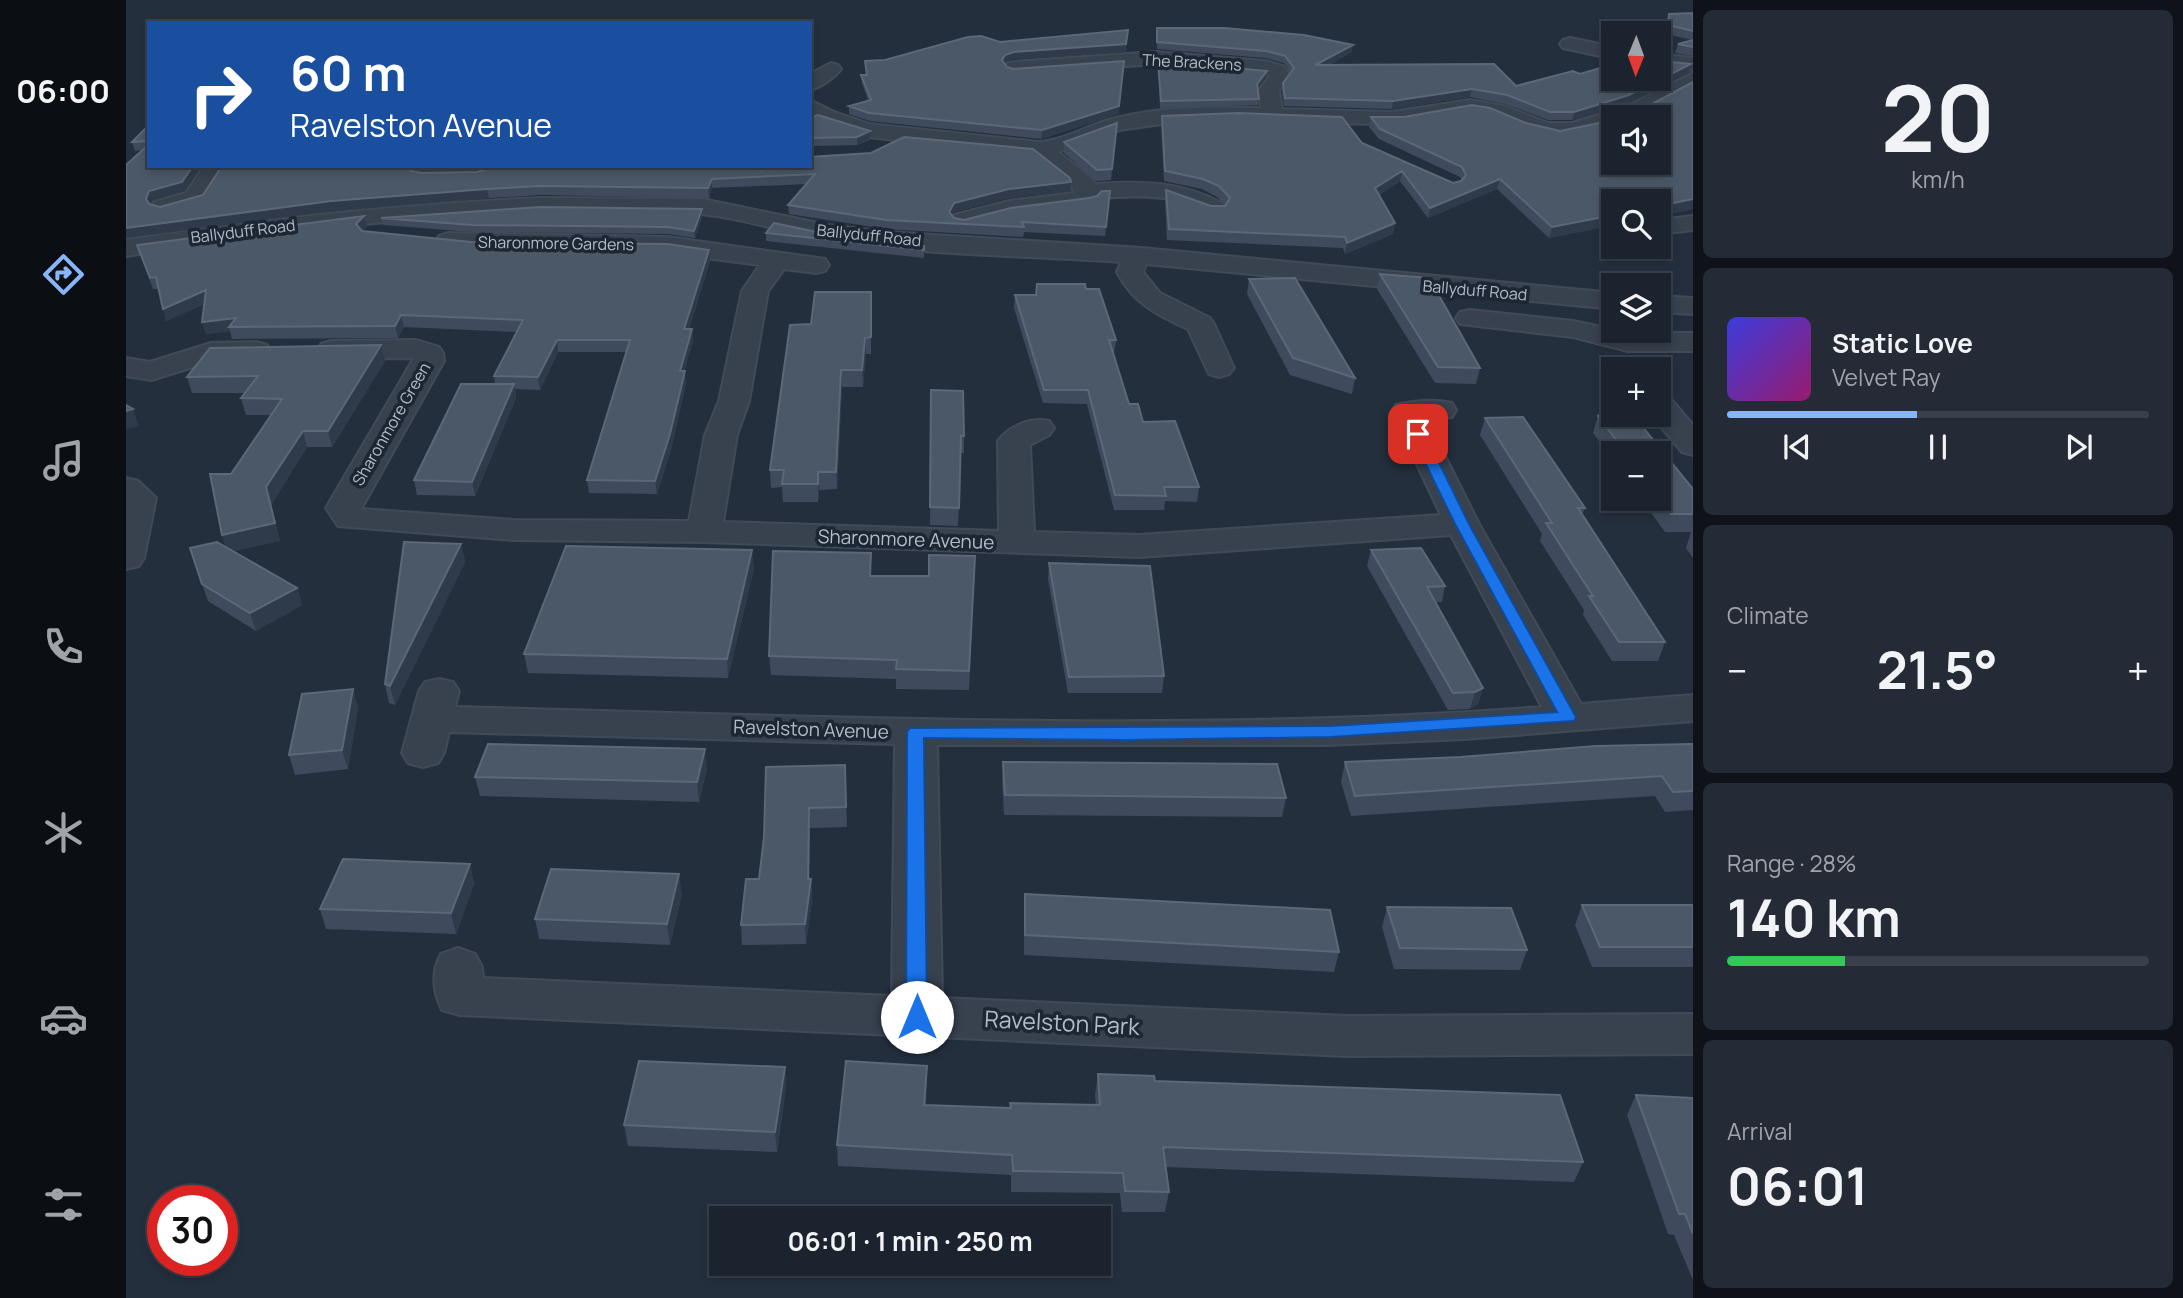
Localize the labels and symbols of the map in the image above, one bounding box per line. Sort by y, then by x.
north arrow [1601,21,1671,91]
street label: The Brackens [1142,48,1242,76]
street label: Ballyduff Road [190,214,296,248]
street label: Ballyduff Road [816,219,922,251]
street label: Sharonmore Gardens [478,231,634,255]
street label: Ballyduff Road [1422,274,1528,306]
street label: Sharonmore Green [347,358,435,490]
pin [1388,404,1448,464]
street label: Sharonmore Avenue [817,523,995,555]
street label: Ravelston Avenue [733,713,889,745]
position arrow [880,980,954,1054]
street label: Ravelston Park [984,1002,1141,1042]
speed limit sign: 30 [147,1185,238,1276]

